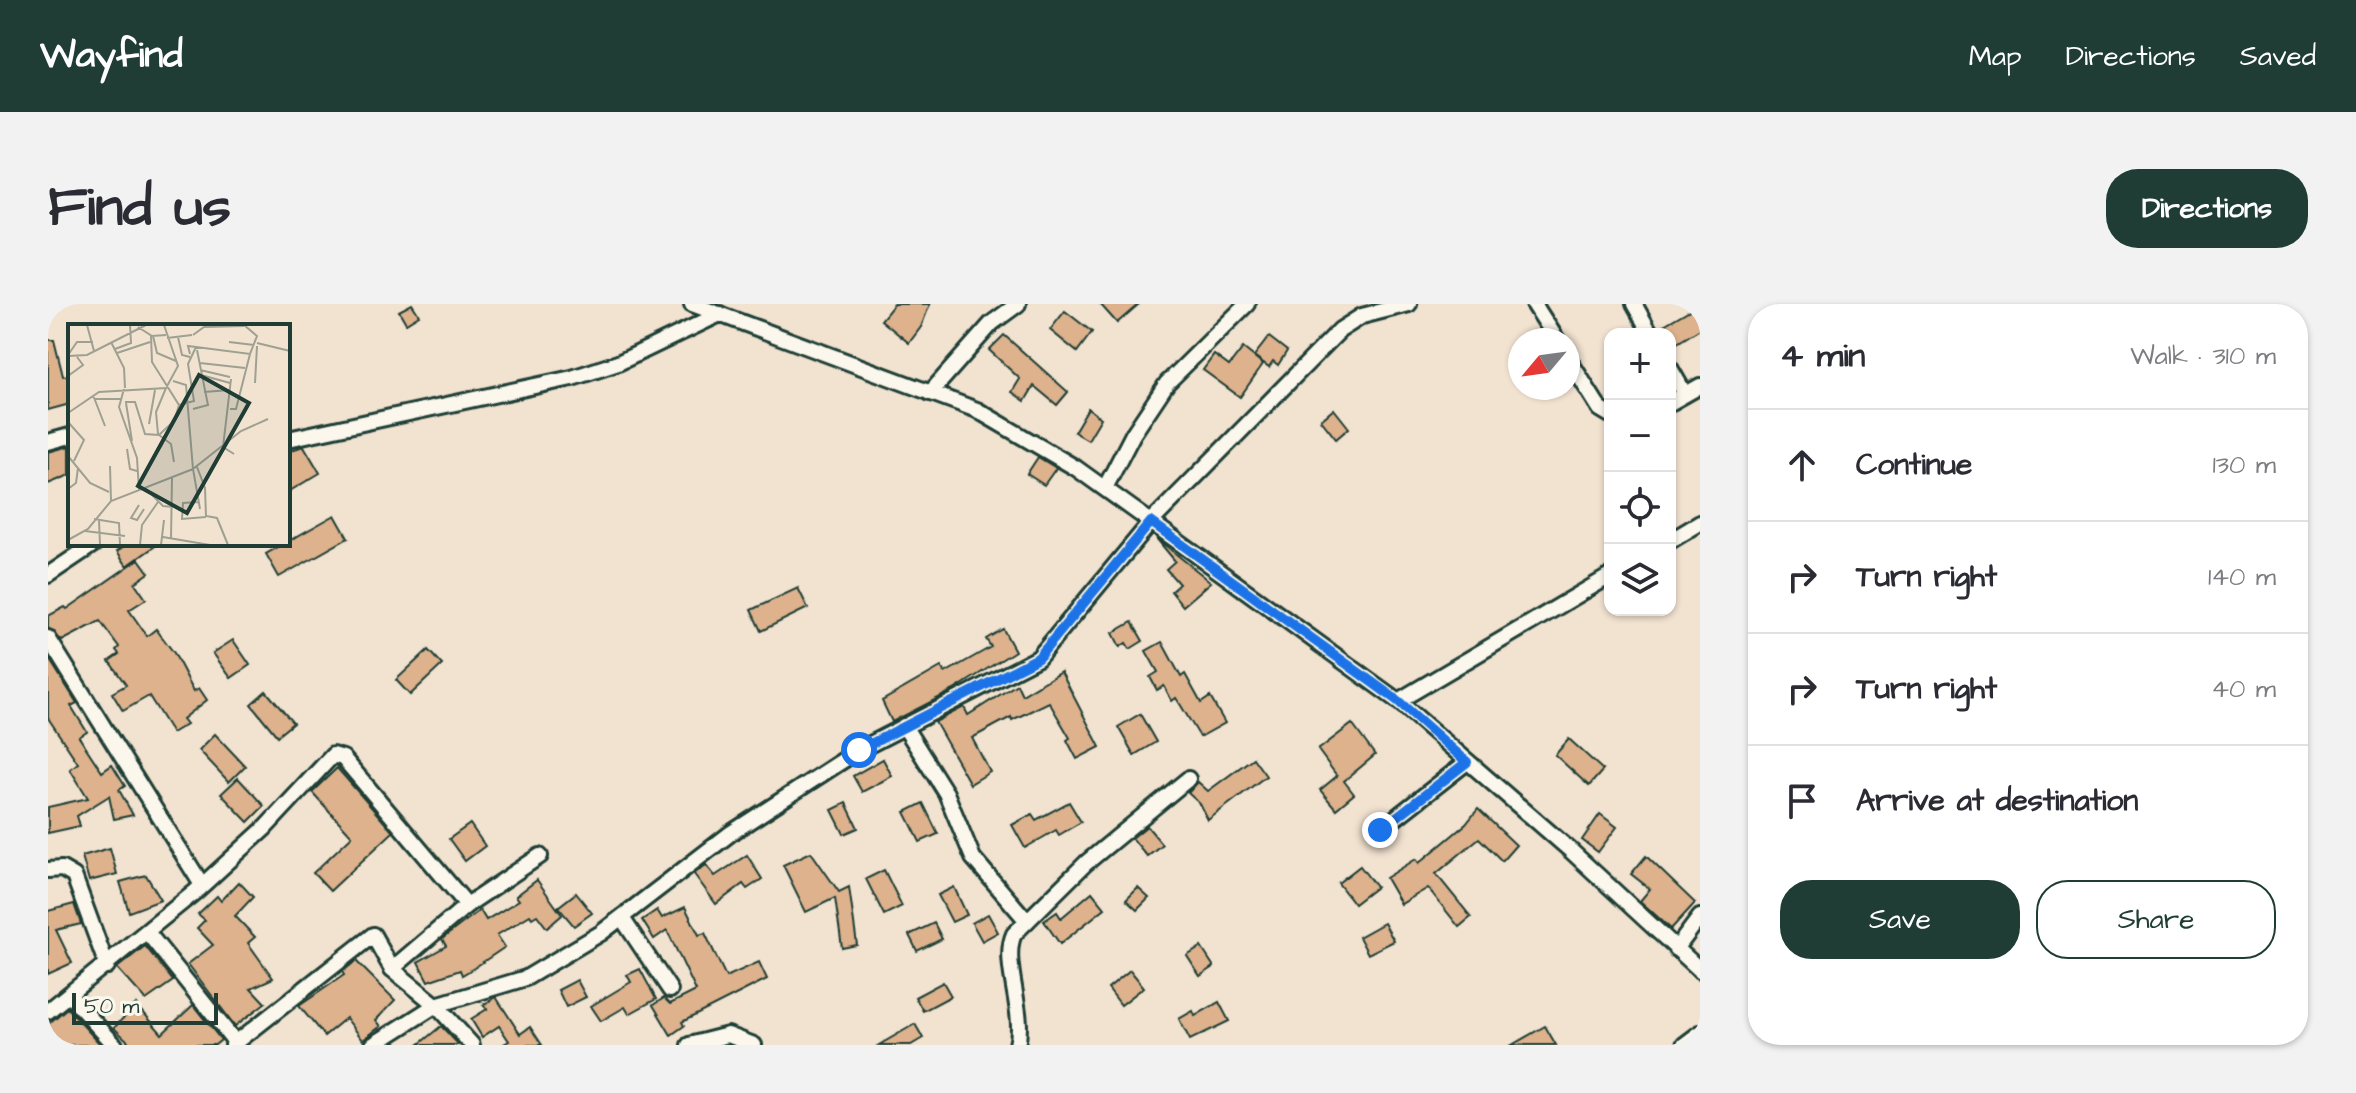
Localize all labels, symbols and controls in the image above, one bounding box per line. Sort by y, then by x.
text: Wayfind [40,30,183,82]
text: Map [1969,37,2022,76]
text: Directions [2066,37,2196,76]
text: Saved [2240,37,2316,76]
text: Find us [48,169,231,247]
button: Directions [2106,169,2308,248]
inset map [68,324,290,546]
north arrow [1508,328,1580,400]
map controls [1604,328,1676,616]
button: + [1604,328,1676,400]
text: 4 min [1780,332,1865,380]
text: Walk · 310 m [2130,338,2276,374]
button: − [1604,400,1676,472]
icon: ahead [1780,443,1824,487]
text: Continue [1856,444,1972,486]
text: 130 m [2212,447,2276,483]
button: locate [1604,472,1676,544]
button: layers [1604,544,1676,616]
icon: right [1780,555,1824,599]
text: Turn right [1856,556,1997,598]
text: 140 m [2208,559,2276,595]
icon: right [1780,667,1824,711]
text: Turn right [1856,668,1997,710]
text: 40 m [2211,671,2276,707]
route start [841,732,877,768]
icon: arrive [1780,779,1824,823]
text: Arrive at destination [1856,780,2138,822]
route end [1362,812,1398,848]
button: Save [1780,880,2020,959]
button: Share [2036,880,2276,959]
scale bar [72,989,218,1025]
text: 50 m [84,991,139,1022]

